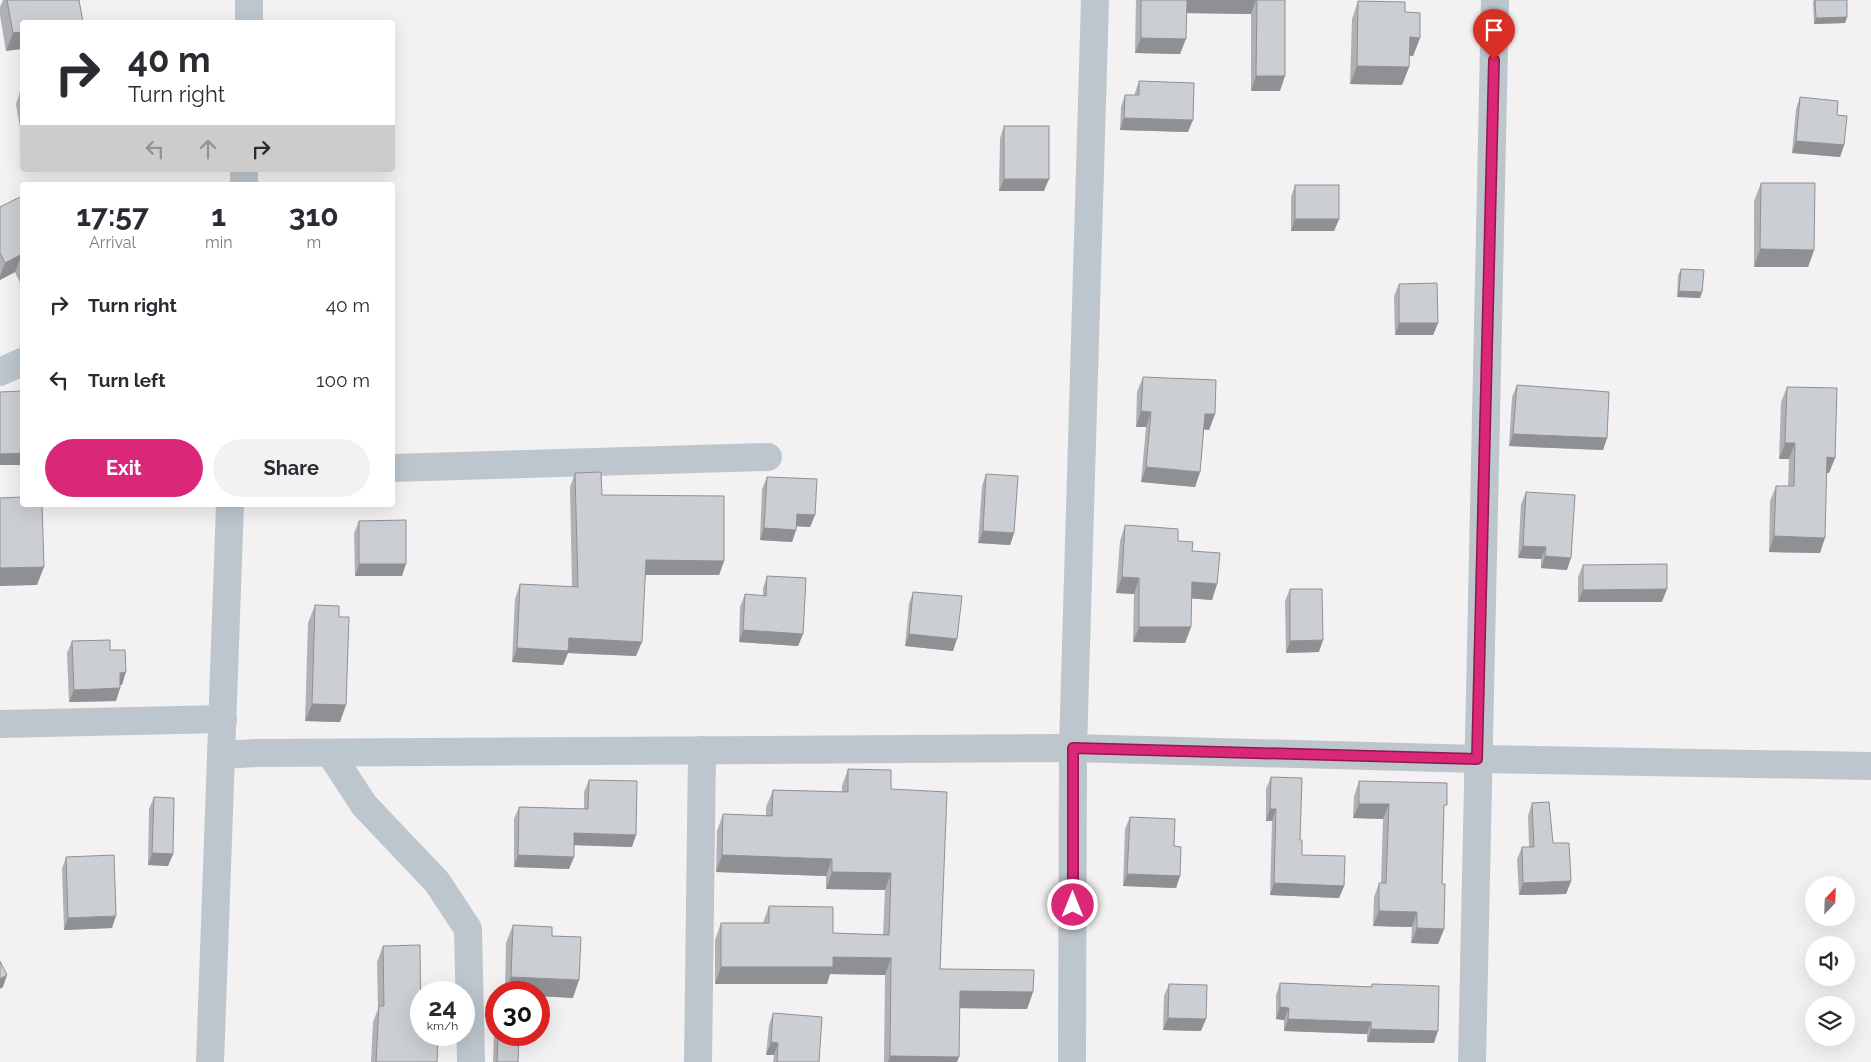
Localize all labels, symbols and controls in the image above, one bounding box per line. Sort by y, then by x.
pin [1473,9,1515,60]
icon: arrive [1480,16,1508,44]
text: 40 m [128,39,210,80]
icon: right [45,40,110,105]
text: Turn right [128,81,225,107]
icon: left [141,135,169,163]
icon: ahead [194,135,222,163]
icon: right [247,135,275,163]
text: 17:57 [76,198,149,233]
text: 1 [211,198,226,233]
text: 310 [289,198,339,233]
text: Arrival [89,233,136,252]
text: min [205,233,233,252]
text: m [306,233,321,252]
icon: right [45,291,73,319]
text: Turn right [88,294,177,316]
text: 40 m [326,294,370,316]
icon: left [45,366,73,394]
text: Turn left [88,369,165,391]
text: 100 m [316,369,370,391]
button: Exit [45,439,203,497]
button: Share [213,439,370,497]
north arrow [1805,876,1855,926]
map controls [1805,876,1855,1046]
position arrow [1046,878,1098,930]
button: sound [1805,936,1855,986]
speed limit sign: 30 [485,981,550,1046]
text: 24 [428,992,457,1022]
button: layers [1805,996,1855,1046]
text: km/h [427,1019,458,1033]

